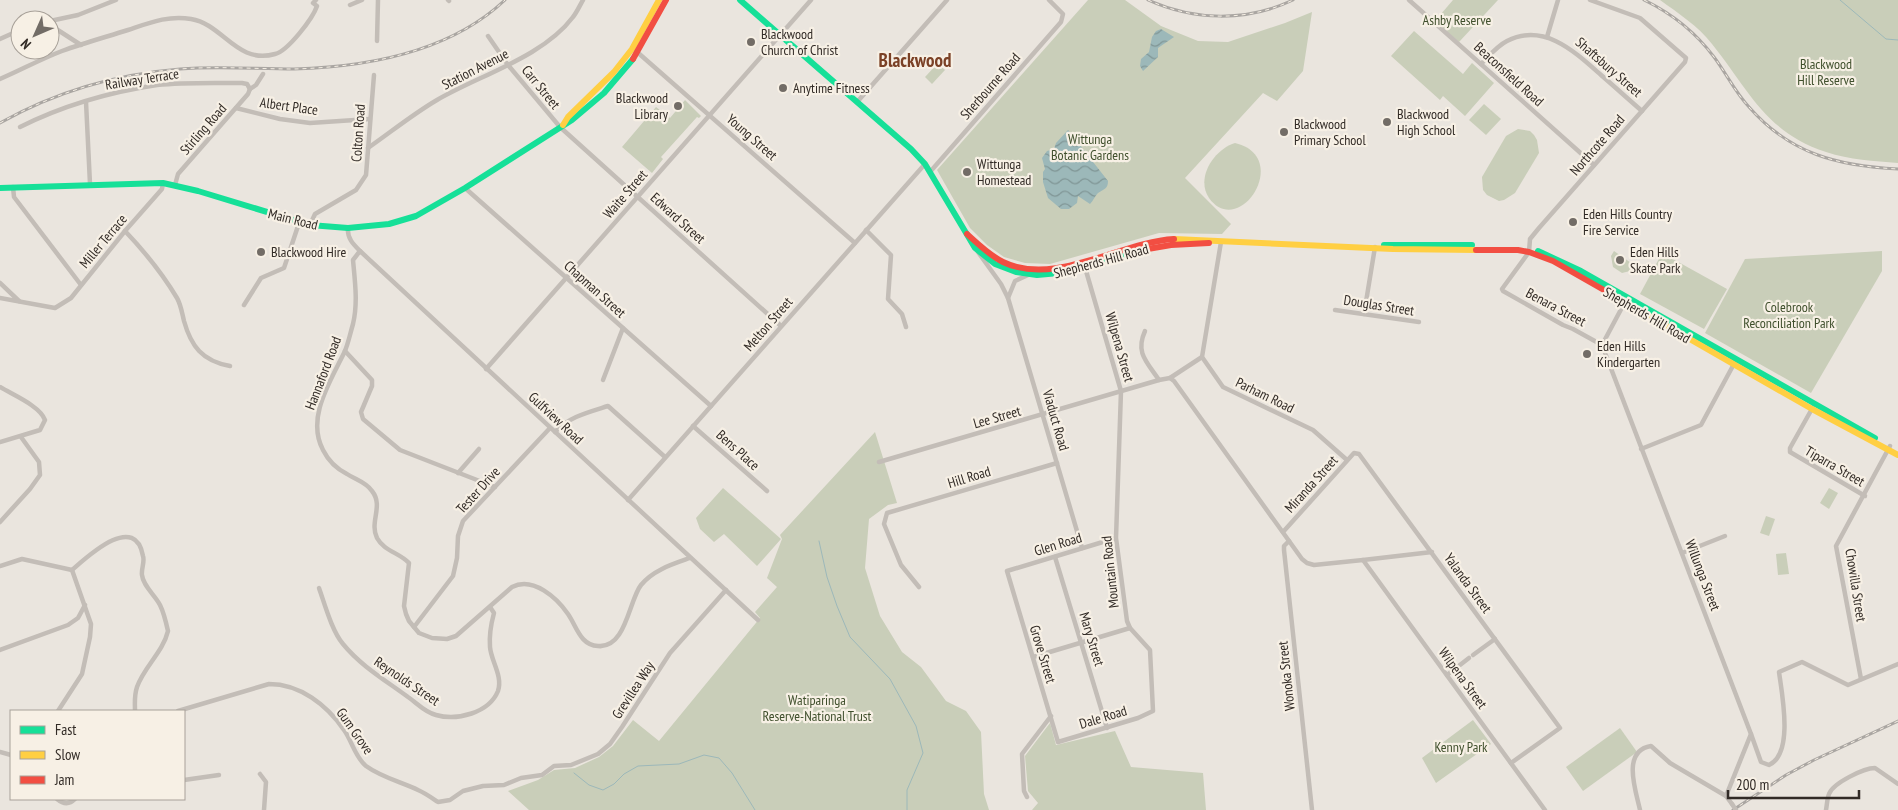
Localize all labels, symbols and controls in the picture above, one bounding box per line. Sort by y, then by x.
north arrow [10,10,60,60]
park label: Ashby Reserve [1423,11,1492,29]
place label: Blackwood Church of Christ [761,25,838,59]
street label: Shaftsbury Street [1572,33,1646,101]
text: N [17,35,35,53]
marker: Blackwood Church of Christ [745,36,757,48]
street label: Beaconsfield Road [1470,38,1548,110]
street label: Station Avenue [439,44,512,93]
district label: Blackwood [879,48,951,72]
street label: Sherbourne Road [956,49,1024,123]
park label: Blackwood Hill Reserve [1797,55,1855,89]
street label: Carr Street [518,61,564,113]
street label: Railway Terrace [104,64,180,94]
place label: Anytime Fitness [793,79,870,97]
marker: Anytime Fitness [777,82,789,94]
place label: Blackwood Library [616,89,669,123]
street label: Albert Place [259,93,319,119]
street label: Stirling Road [176,100,230,158]
marker: Blackwood Library [672,100,684,112]
street label: Colton Road [347,103,369,163]
place label: Blackwood High School [1397,105,1456,139]
street label: Young Street [723,110,781,164]
street label: Northcote Road [1566,111,1628,179]
place label: Blackwood Primary School [1294,115,1366,149]
marker: Blackwood High School [1381,116,1393,128]
marker: Blackwood Primary School [1278,126,1290,138]
park label: Wittunga Botanic Gardens [1051,130,1129,164]
place label: Wittunga Homestead [977,155,1031,189]
street label: Waite Street [599,166,651,222]
marker: Wittunga Homestead [961,166,973,178]
street label: Edward Street [647,189,709,247]
street label: Main Road [266,204,320,234]
place label: Eden Hills Country Fire Service [1583,205,1673,239]
street label: Miller Terrace [75,210,131,272]
marker: Eden Hills Country Fire Service [1567,216,1579,228]
street label: Shepherds Hill Road [1052,240,1150,282]
place label: Blackwood Hire [271,243,347,261]
place label: Eden Hills Skate Park [1630,243,1681,277]
marker: Blackwood Hire [255,246,267,258]
marker: Eden Hills Skate Park [1614,254,1626,266]
street label: Chapman Street [560,257,630,322]
street label: Shepherds Hill Road [1600,283,1694,347]
street label: Benara Street [1523,284,1589,330]
street label: Douglas Street [1342,291,1416,319]
street label: Melton Street [740,293,796,355]
park label: Colebrook Reconciliation Park [1743,298,1835,332]
street label: Wilpena Street [1102,310,1139,384]
street label: Hannaford Road [301,334,345,412]
place label: Eden Hills Kindergarten [1597,337,1660,371]
marker: Eden Hills Kindergarten [1581,348,1593,360]
street label: Parham Road [1233,373,1297,417]
street label: Viaduct Road [1038,386,1073,453]
street label: Gulfview Road [525,388,587,448]
street label: Lee Street [971,402,1023,432]
street label: Bens Place [713,426,763,474]
street label: Tiparra Street [1802,442,1868,490]
street label: Miranda Street [1281,451,1342,516]
street label: Hill Road [945,462,993,492]
street label: Tester Drive [452,463,504,517]
street label: Glen Road [1032,528,1084,560]
street label: Mountain Road [1097,535,1123,609]
street label: Willunga Street [1681,537,1725,613]
street label: Chowilla Street [1841,547,1871,623]
street label: Yalanda Street [1440,549,1496,617]
street label: Mary Street [1075,610,1109,668]
street label: Grove Street [1026,623,1060,685]
street label: Wonoka Street [1273,640,1299,712]
street label: Wilpena Street [1435,644,1491,712]
street label: Reynolds Street [371,653,443,710]
street label: Grevillea Way [608,657,659,722]
park label: Watiparinga Reserve-National Trust [763,691,872,725]
street label: Dale Road [1077,701,1129,733]
street label: Gum Grove [332,704,378,758]
legend [10,710,185,800]
text: Fast [55,720,76,739]
park label: Kenny Park [1434,738,1488,756]
text: Slow [55,745,80,764]
scale bar [1728,768,1859,800]
text: Jam [54,770,74,789]
text: 200 m [1736,775,1769,794]

